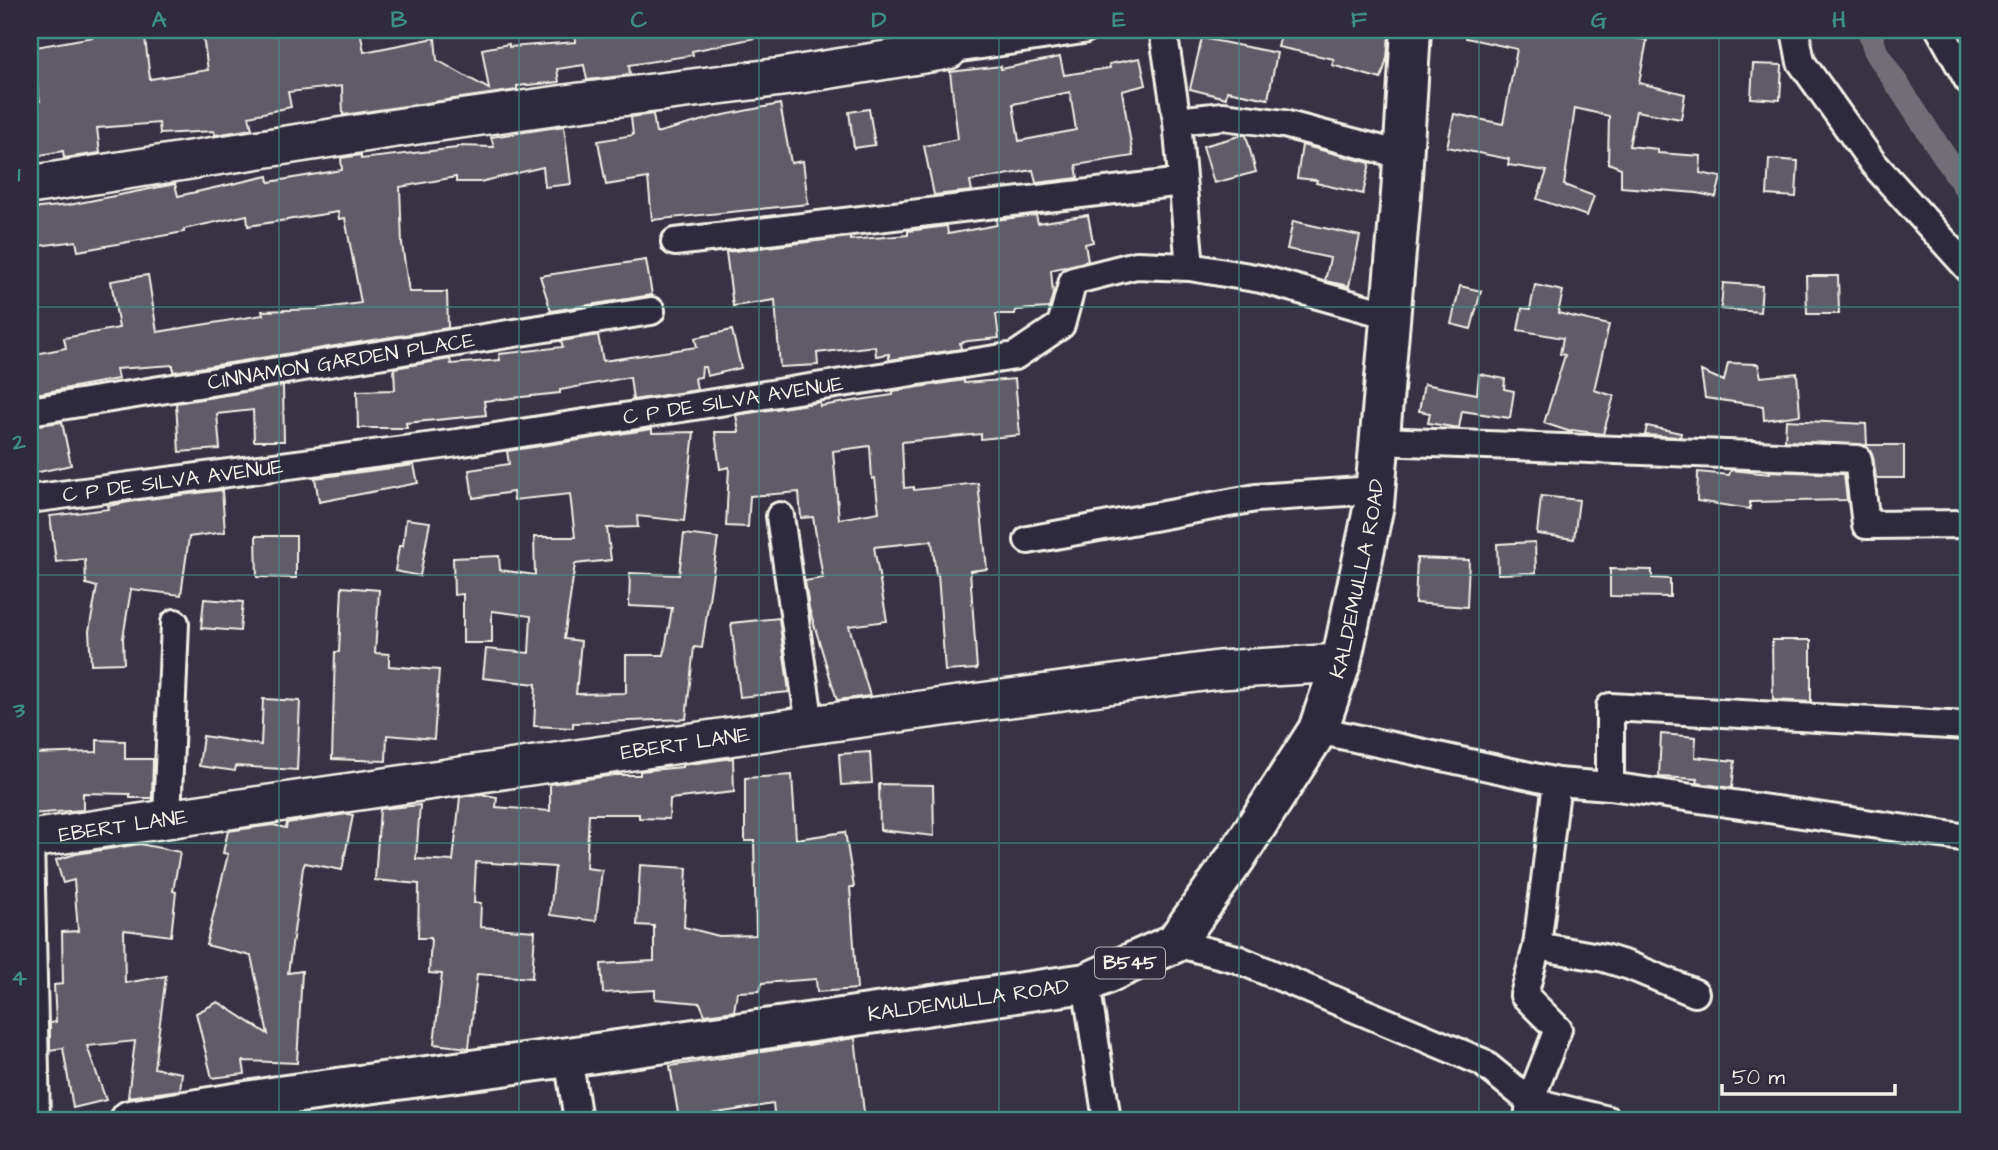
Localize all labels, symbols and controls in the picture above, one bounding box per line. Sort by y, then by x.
text: A [152,4,167,36]
text: B [391,4,408,36]
text: C [631,4,648,36]
text: D [872,4,887,36]
text: E [1112,4,1126,36]
text: F [1351,4,1368,36]
text: G [1591,4,1607,36]
text: H [1832,4,1846,36]
text: 1 [18,158,21,190]
street label: CINNAMON GARDEN PLACE [205,325,477,397]
street label: C P DE SILVA AVENUE [621,368,846,431]
text: 2 [11,426,26,458]
street label: C P DE SILVA AVENUE [61,451,285,509]
street label: KALDEMULLA ROAD [1322,477,1391,682]
text: 3 [12,694,25,726]
street label: EBERT LANE [619,719,752,767]
street label: EBERT LANE [57,802,190,849]
road number: B545 [1095,948,1165,979]
text: 4 [11,962,27,994]
street label: KALDEMULLA ROAD [866,971,1071,1029]
scale bar [1722,1052,1895,1096]
text: 50 m [1732,1063,1786,1092]

